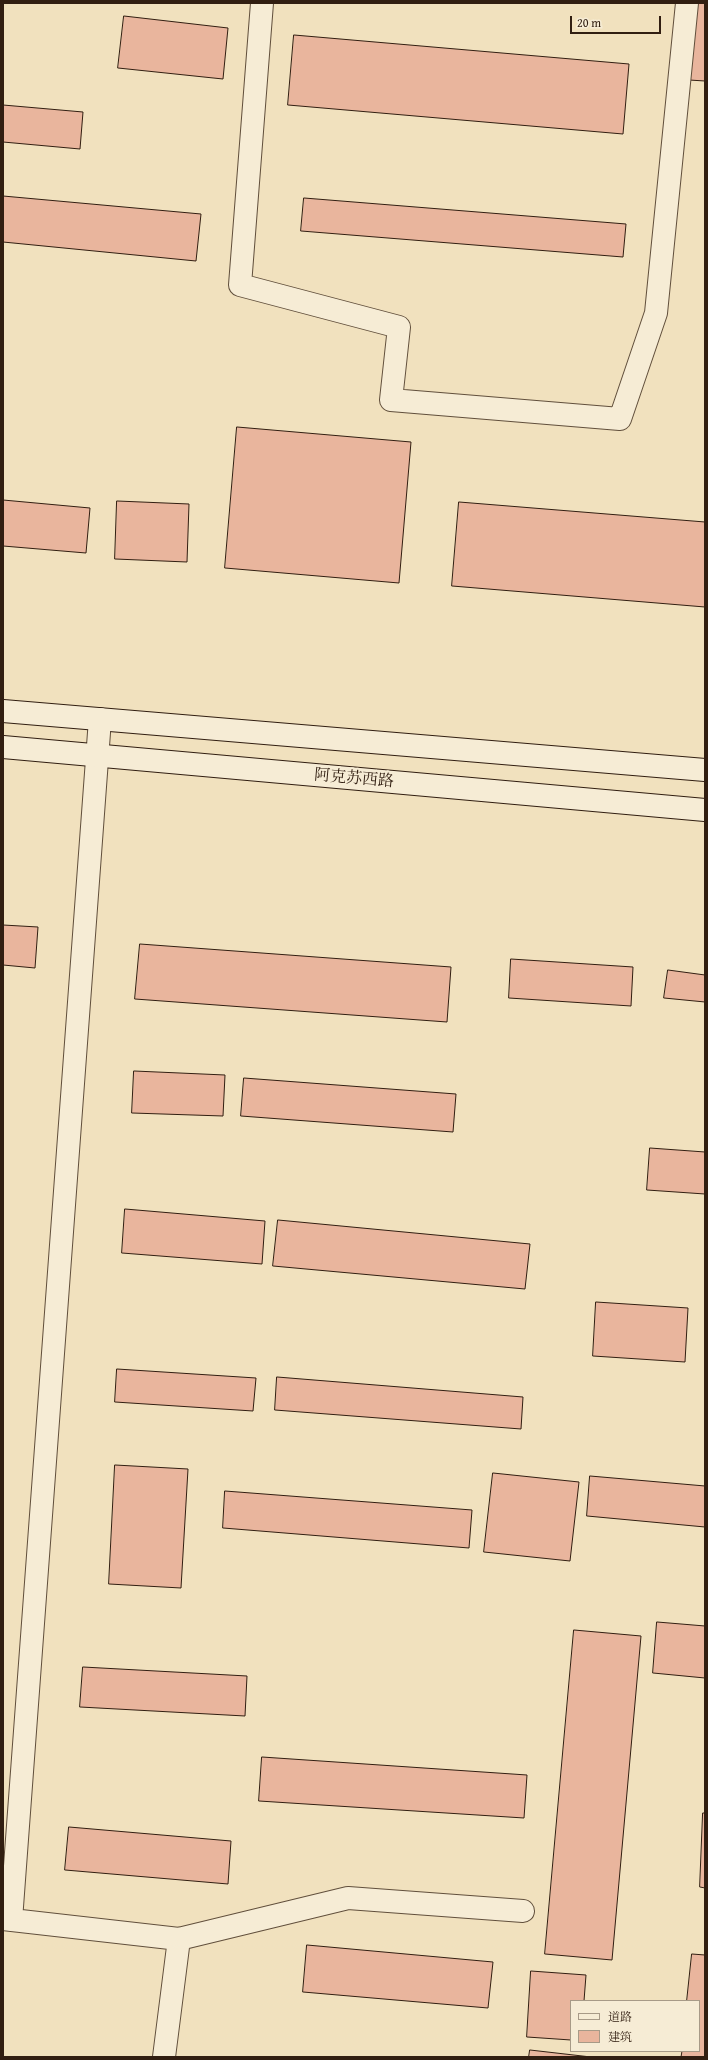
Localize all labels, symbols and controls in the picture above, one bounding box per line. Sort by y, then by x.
scale bar [572,8,663,34]
text: 20 m [577,14,601,31]
street label: 阿克苏西路 [313,766,395,792]
legend [570,2000,700,2052]
text: 道路 [608,2008,632,2025]
text: 建筑 [608,2028,632,2045]

